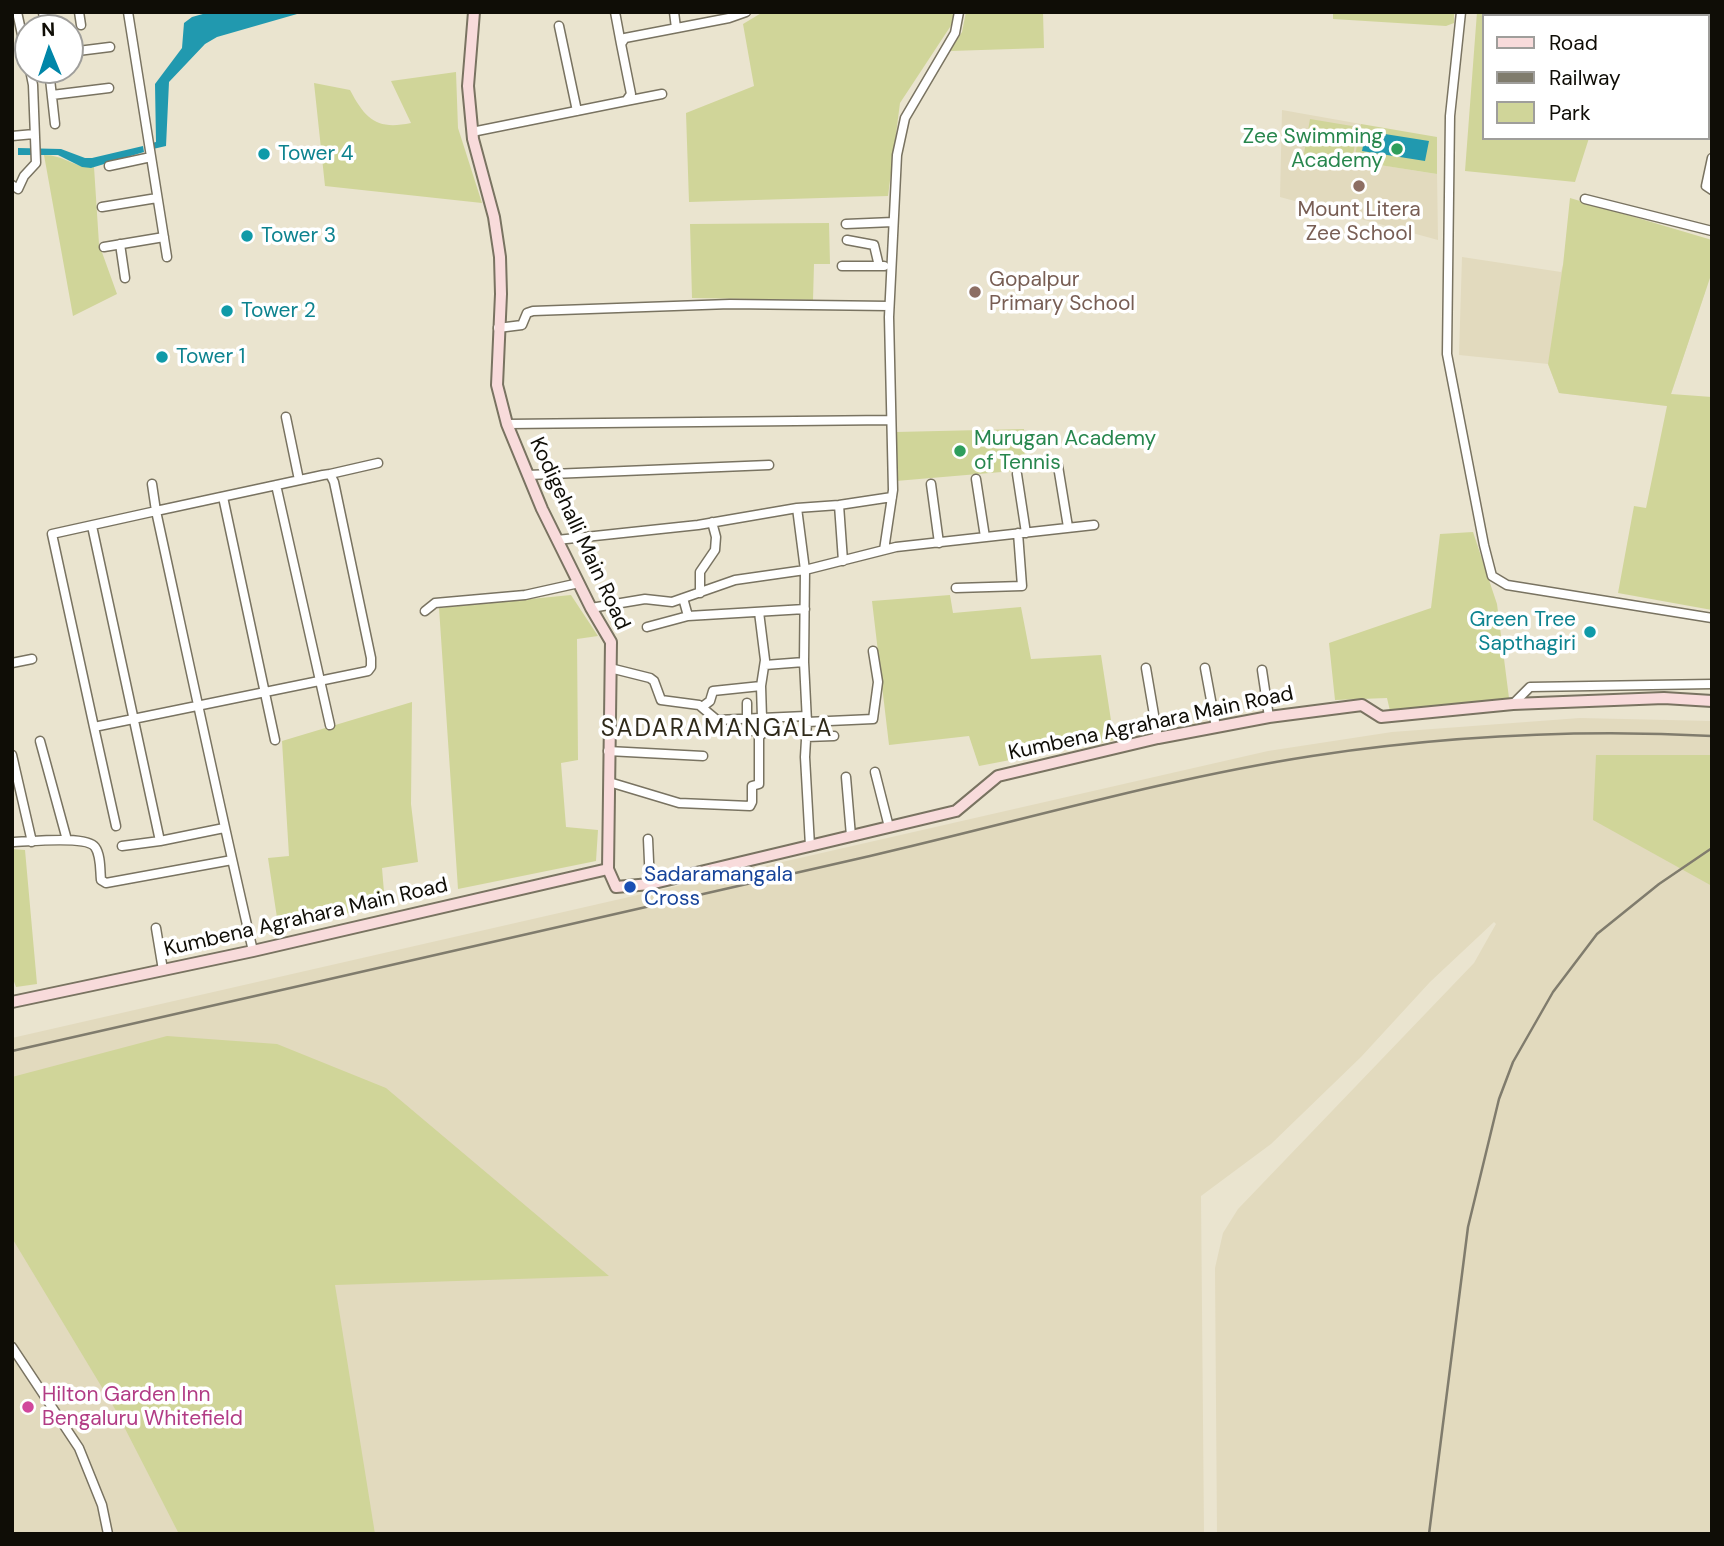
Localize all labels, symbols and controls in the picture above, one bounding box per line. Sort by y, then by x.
north arrow [14,14,84,84]
legend [1482,14,1710,140]
text: N [41,17,56,42]
text: Road [1549,29,1598,57]
text: Railway [1549,64,1621,92]
text: Park [1549,99,1590,127]
place label: Zee Swimming Academy [1243,124,1383,174]
place label: Tower 4 [278,141,354,167]
marker: Zee Swimming Academy [1389,141,1405,157]
marker: Tower 4 [256,146,272,162]
marker: Mount Litera Zee School [1351,178,1367,194]
place label: Mount Litera Zee School [1297,197,1421,247]
place label: Tower 3 [261,223,336,249]
marker: Tower 3 [239,228,255,244]
place label: Gopalpur Primary School [989,267,1135,317]
marker: Gopalpur Primary School [967,284,983,300]
place label: Tower 2 [241,298,316,324]
marker: Tower 2 [219,303,235,319]
place label: Tower 1 [176,344,245,370]
marker: Tower 1 [154,349,170,365]
place label: Murugan Academy of Tennis [974,426,1156,476]
street label: Kodigehalli Main Road [523,434,635,634]
marker: Murugan Academy of Tennis [952,443,968,459]
place label: Green Tree Sapthagiri [1469,607,1576,657]
marker: Green Tree Sapthagiri [1582,624,1598,640]
street label: Kumbena Agrahara Main Road [1006,681,1296,767]
district label: SADARAMANGALA [602,716,832,744]
place label: Sadaramangala Cross [644,862,793,912]
street label: Kumbena Agrahara Main Road [162,873,450,963]
marker: Sadaramangala Cross [622,879,638,895]
place label: Hilton Garden Inn Bengaluru Whitefield [42,1382,243,1432]
marker: Hilton Garden Inn Bengaluru Whitefield [20,1399,36,1415]

